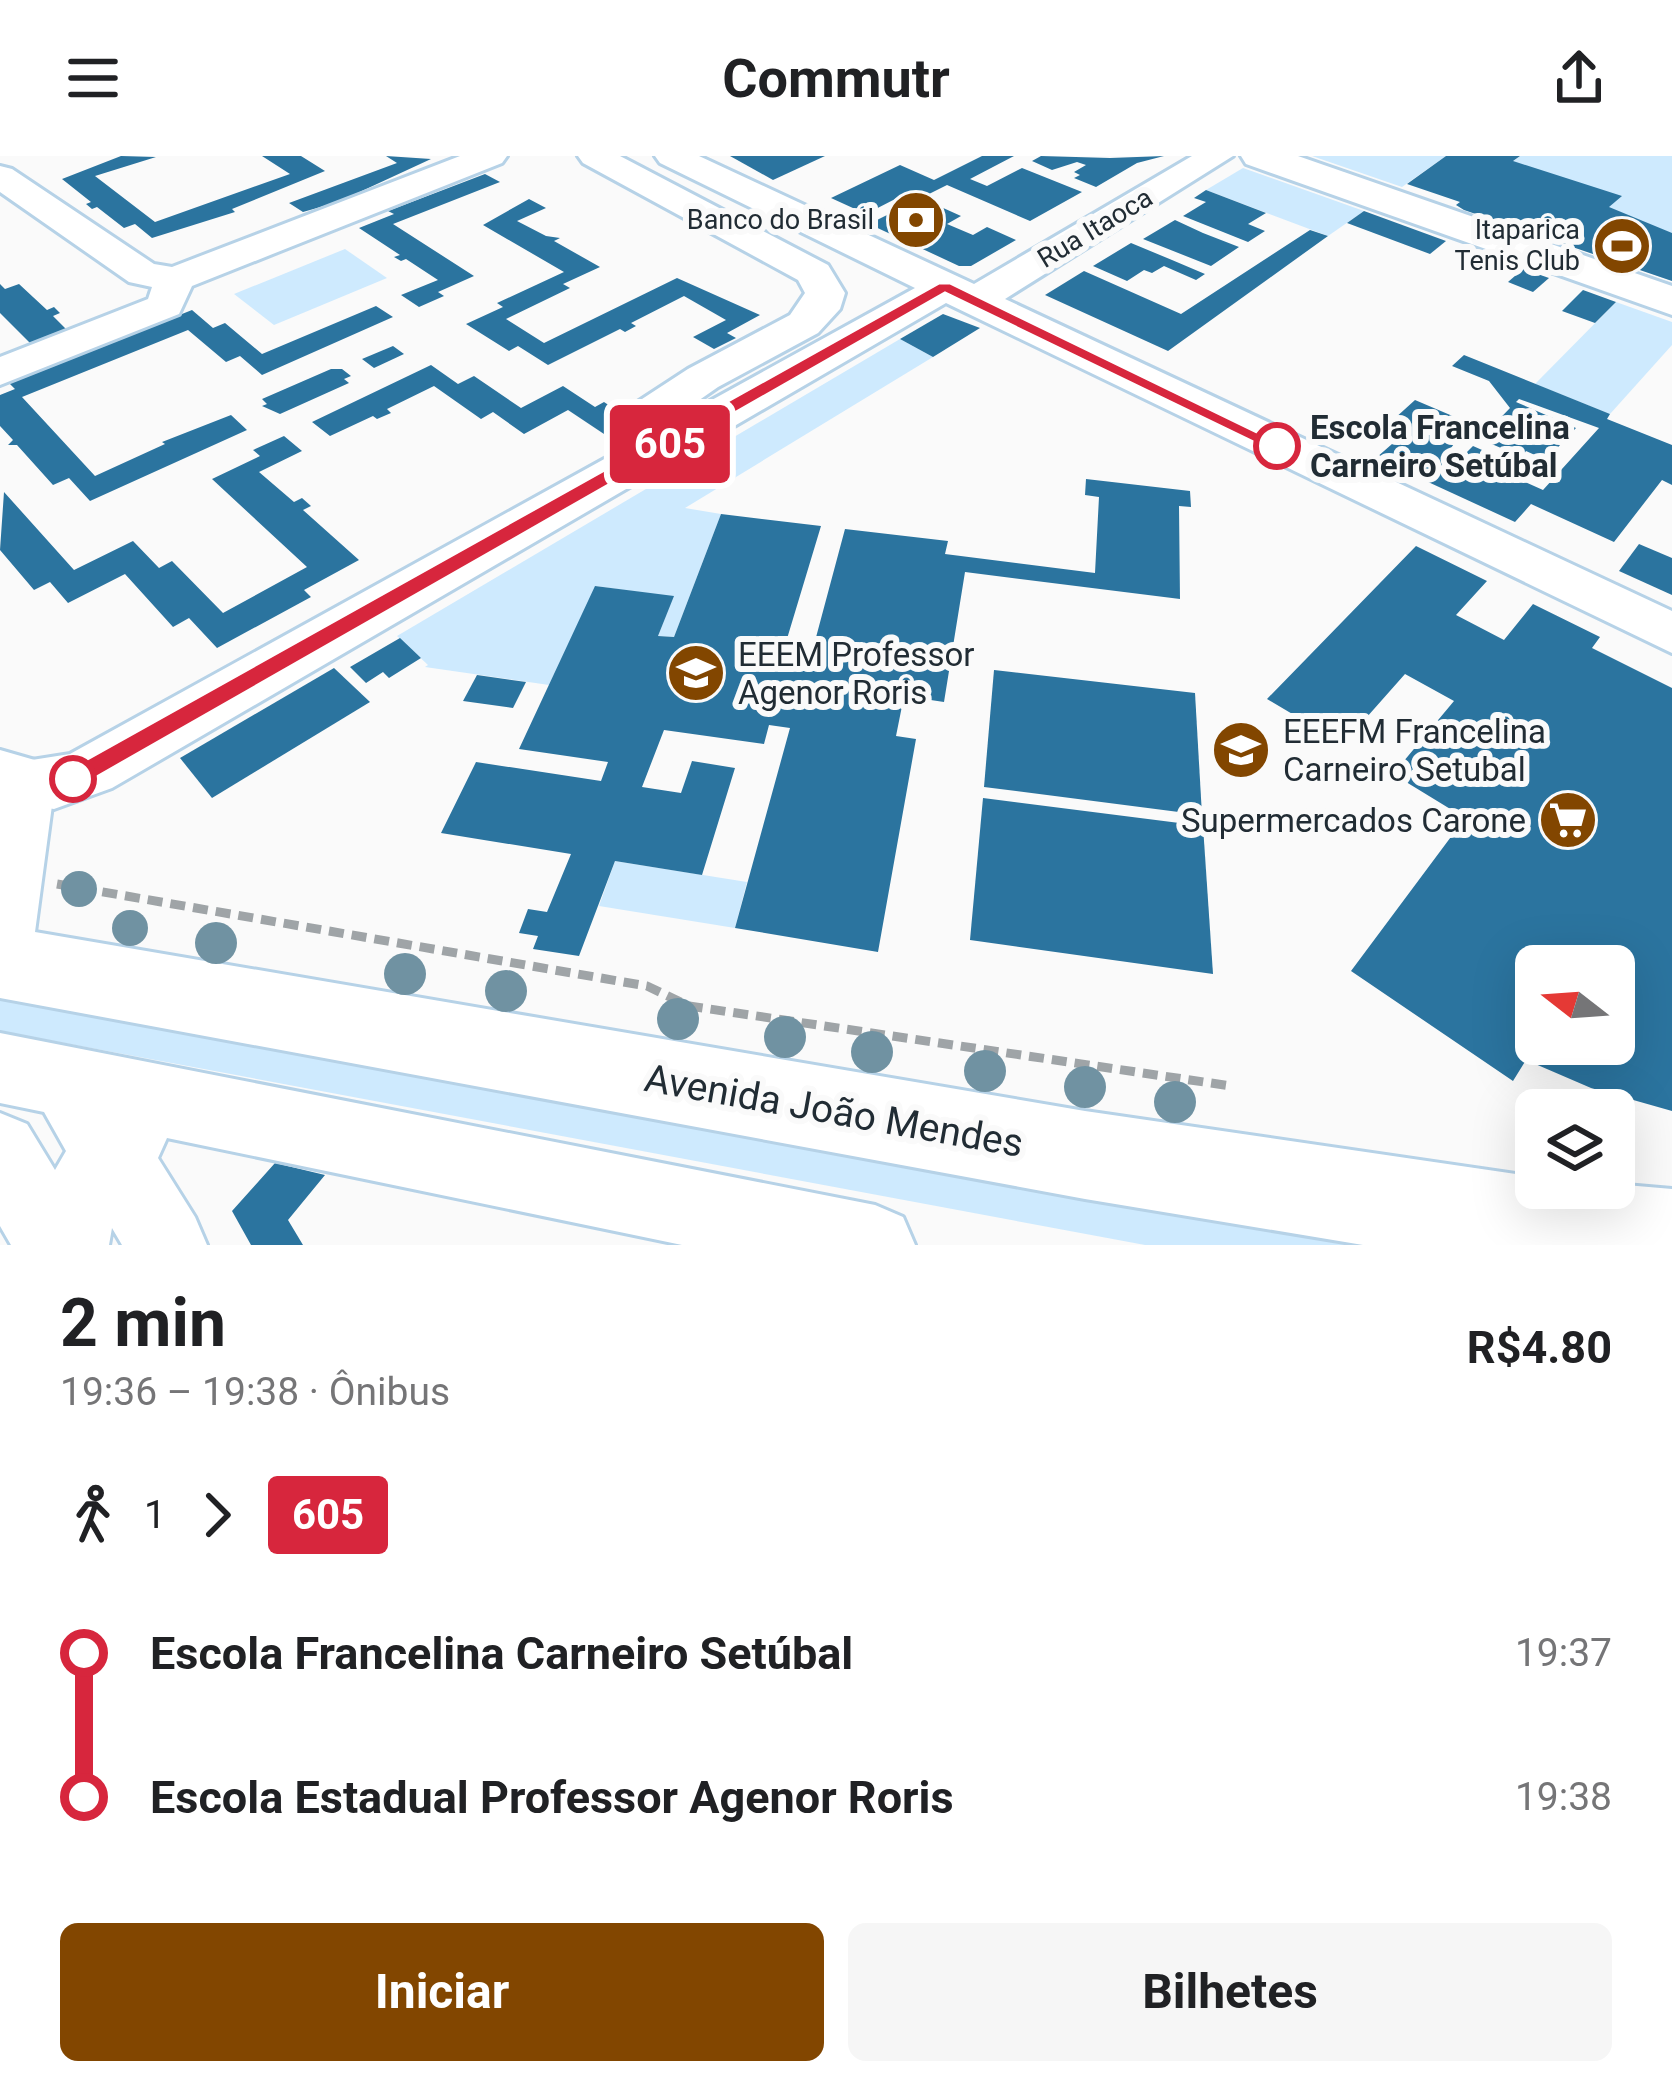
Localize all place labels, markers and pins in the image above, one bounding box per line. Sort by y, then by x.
bank icon: Banco do Brasil [885,189,947,251]
place label: Banco do Brasil [687,204,874,236]
place label: Itaparica Tenis Club [1455,214,1580,277]
sports icon: Itaparica Tenis Club [1591,215,1653,277]
place label: Escola Francelina Carneiro Setúbal [1310,408,1570,485]
marker: Escola Francelina Carneiro Setúbal [1255,424,1299,468]
place label: EEEM Professor Agenor Roris [738,635,974,712]
school or university icon: EEEM Professor Agenor Roris [665,642,727,704]
place label: EEEFM Francelina Carneiro Setubal [1283,712,1546,789]
school or university icon: EEEFM Francelina Carneiro Setubal [1210,719,1272,781]
unlabelled marker [51,757,95,801]
supermarket icon: Supermercados Carone [1537,789,1599,851]
place label: Supermercados Carone [1181,801,1526,840]

